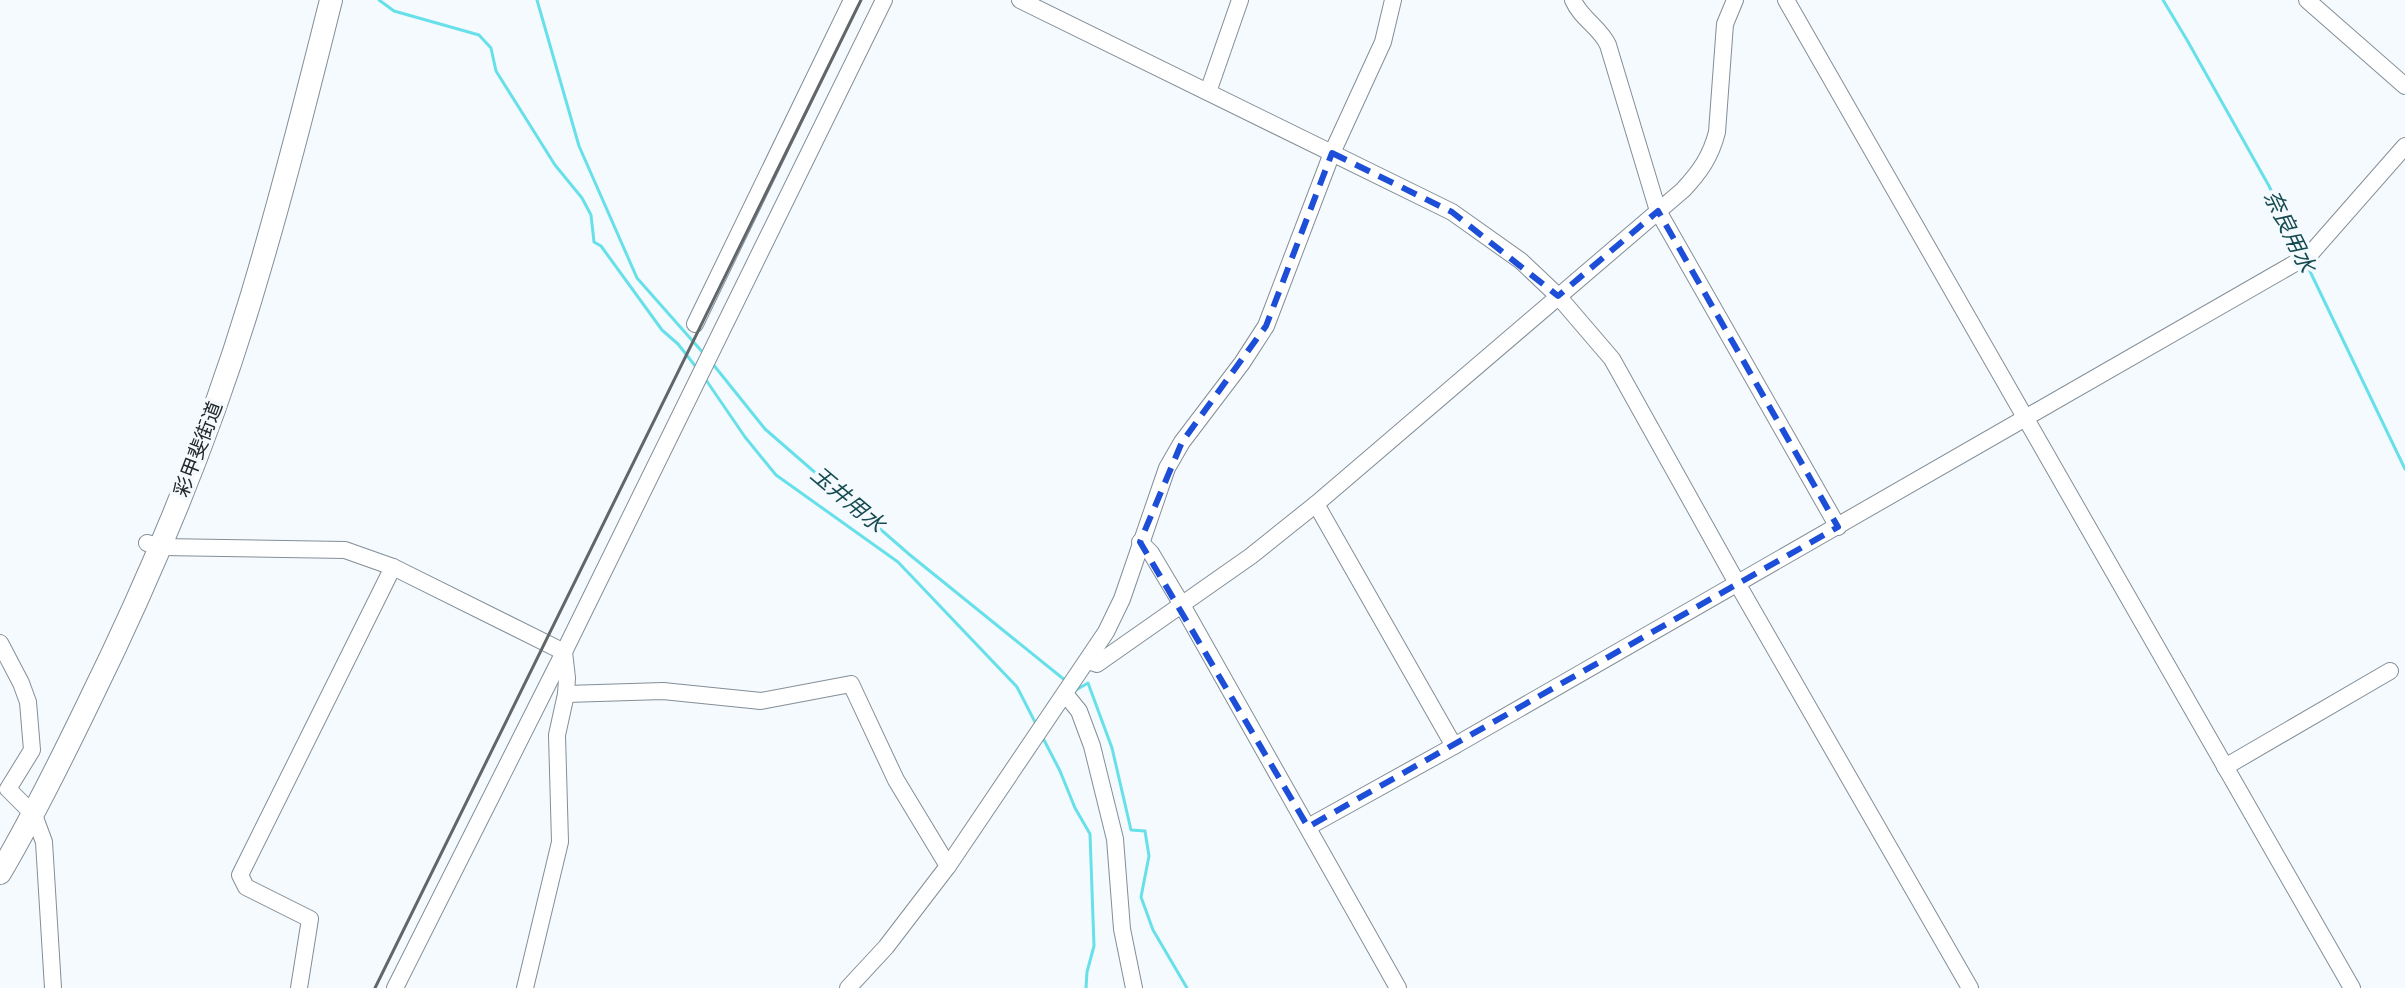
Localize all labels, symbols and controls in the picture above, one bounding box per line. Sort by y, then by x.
water label: 奈良用水 [2258,184,2326,278]
street label: 彩甲斐街道 [165,397,228,500]
water label: 玉井用水 [805,457,895,539]

